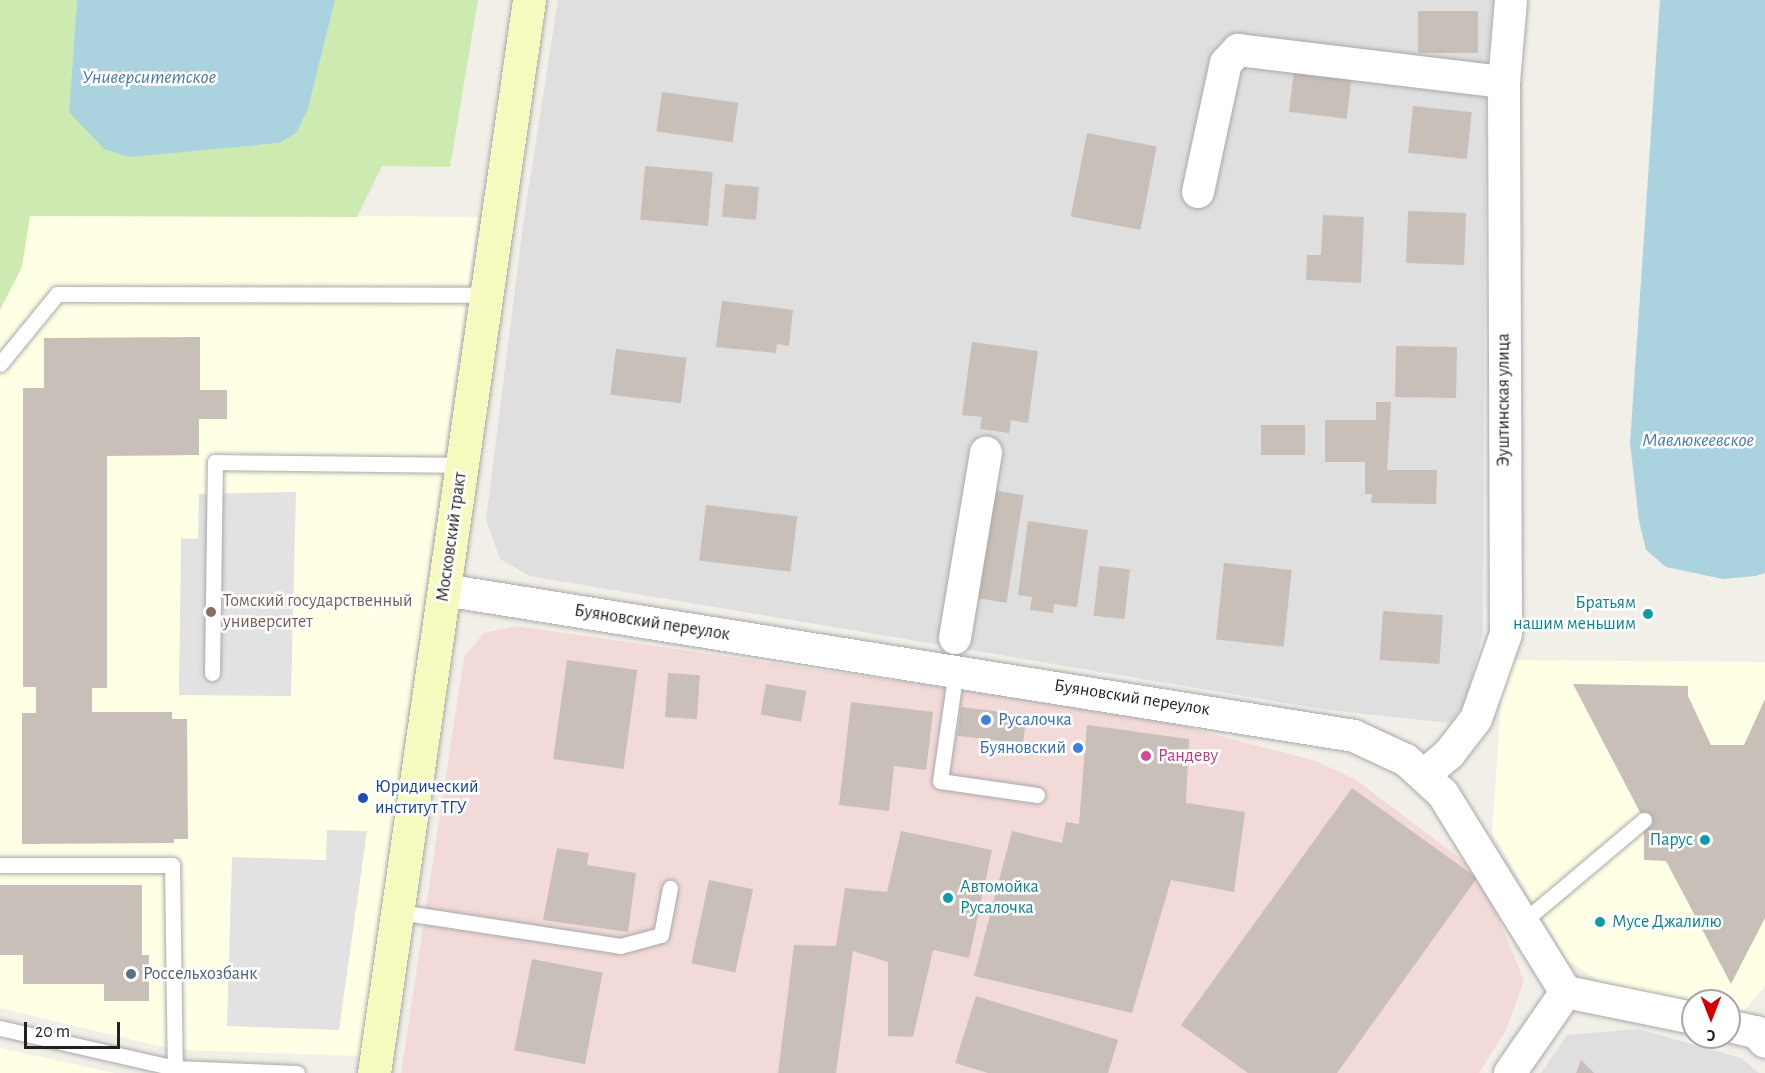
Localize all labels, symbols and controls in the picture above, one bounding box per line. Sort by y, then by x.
water label: Университетское [82,65,216,89]
street label: Эуштинская улица [1493,333,1515,467]
water label: Мавлюкеевское [1642,428,1754,452]
street label: Московский тракт [432,471,472,603]
place label: Томский государственный университет [223,591,412,634]
place label: Братьям нашим меньшим [1513,593,1636,636]
street label: Буяновский переулок [573,600,731,646]
marker: Томский государственный университет [204,605,218,619]
marker: Братьям нашим меньшим [1641,607,1655,621]
street label: Буяновский переулок [1053,675,1211,721]
place label: Русалочка [998,709,1072,731]
marker: Русалочка [979,713,993,727]
place label: Буяновский [979,737,1066,759]
marker: Буяновский [1071,741,1085,755]
place label: Рандеву [1158,745,1218,767]
marker: Рандеву [1139,749,1153,763]
place label: Юридический институт ТГУ [375,777,479,820]
marker: Юридический институт ТГУ [356,791,370,805]
place label: Парус [1650,829,1693,851]
marker: Парус [1698,833,1712,847]
place label: Автомойка Русалочка [960,877,1039,920]
marker: Автомойка Русалочка [941,891,955,905]
place label: Мусе Джалилю [1612,911,1722,933]
marker: Мусе Джалилю [1593,915,1607,929]
place label: Россельхозбанк [143,963,258,985]
marker: Россельхозбанк [124,967,138,981]
north arrow [1681,989,1741,1049]
scale bar [27,1010,123,1048]
text: 20 m [35,1023,70,1041]
text: С [1707,1027,1715,1043]

